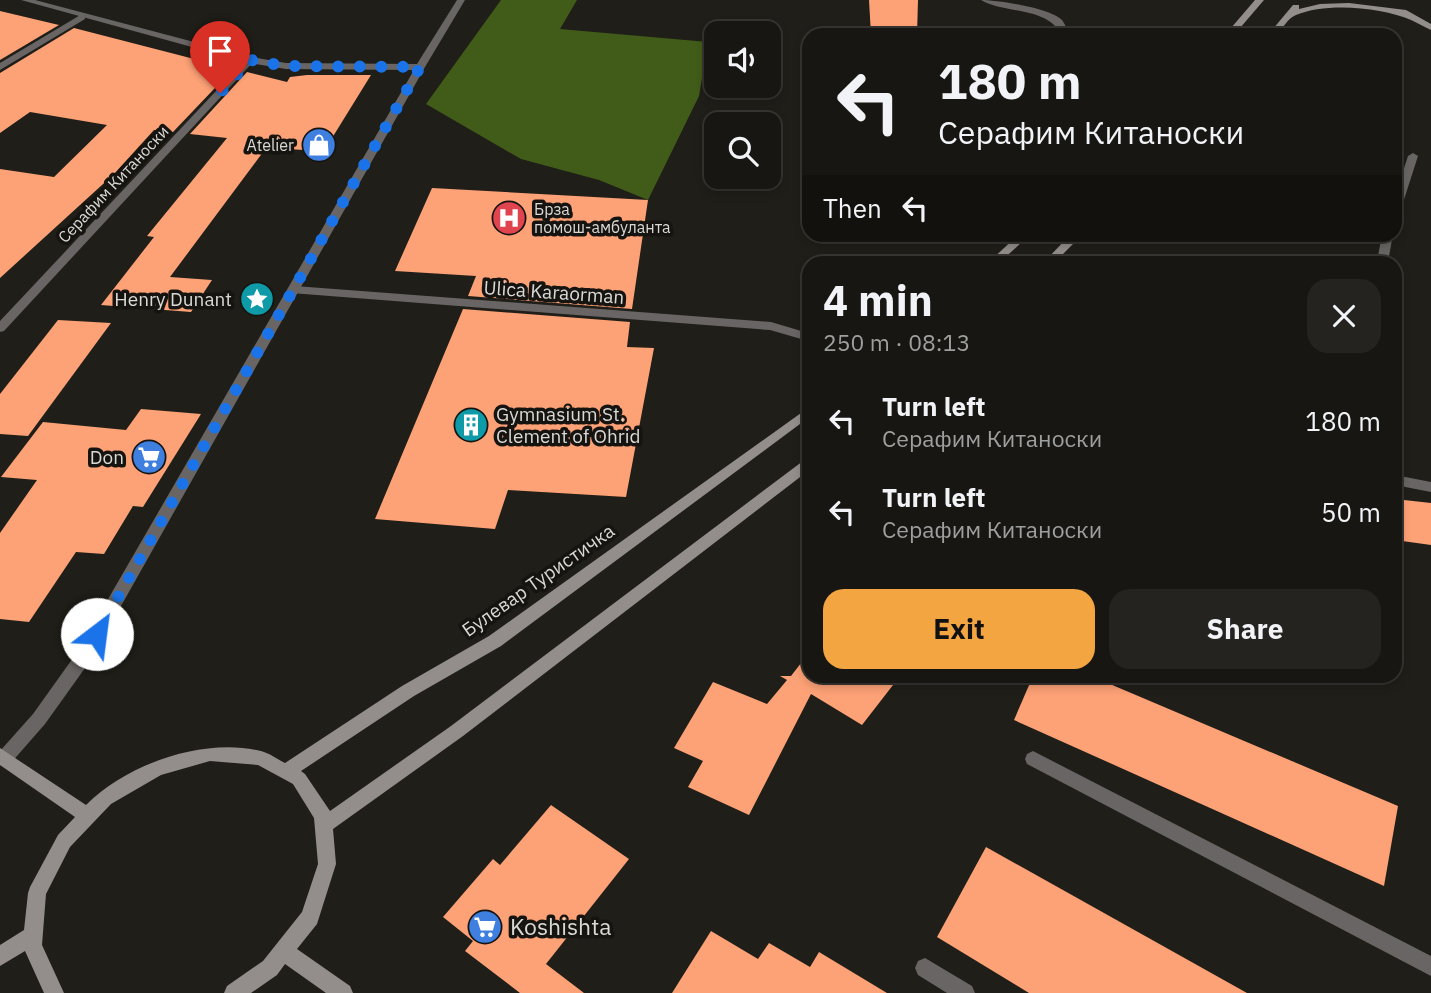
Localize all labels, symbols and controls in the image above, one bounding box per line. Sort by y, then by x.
pin [190,21,250,93]
map controls [704,21,781,189]
button: sound [704,21,781,98]
icon: arrive [201,32,239,70]
text: 180 m [938,49,1082,112]
icon: left [823,56,914,147]
text: Серафим Китаноски [938,111,1244,153]
button: search [704,112,781,189]
street label: Серафим Китаноски [53,121,173,247]
shop icon: Atelier [300,126,338,164]
place label: Atelier [246,135,294,155]
icon: left [896,189,934,227]
text: Then [823,191,882,225]
hospital icon: Брза помош-амбуланта [490,199,528,237]
place label: Брза помош-амбуланта [534,199,671,237]
text: 4 min [823,273,933,328]
street label: Ulica Karaorman [483,275,625,309]
button: close [1307,279,1381,353]
place icon: Henry Dunant [238,280,276,318]
place label: Henry Dunant [114,287,232,311]
text: 250 m · 08:13 [823,327,970,357]
text: Turn left [882,389,985,423]
place label: Gymnasium St. Clement of Ohrid [496,402,641,448]
icon: left [823,402,861,440]
text: 180 m [1305,404,1381,438]
building icon: Gymnasium St. Clement of Ohrid [452,406,490,444]
text: Серафим Китаноски [882,423,1102,453]
supermarket icon: Don [130,438,168,476]
place label: Don [90,445,124,469]
text: Turn left [882,480,985,514]
icon: left [823,493,861,531]
text: 50 m [1321,495,1381,529]
text: Серафим Китаноски [882,514,1102,544]
street label: Булевар Туристичка [457,518,619,642]
button: Exit [823,589,1095,669]
button: Share [1109,589,1381,669]
position arrow [60,597,134,671]
supermarket icon: Koshishta [466,908,504,946]
place label: Koshishta [510,911,612,941]

